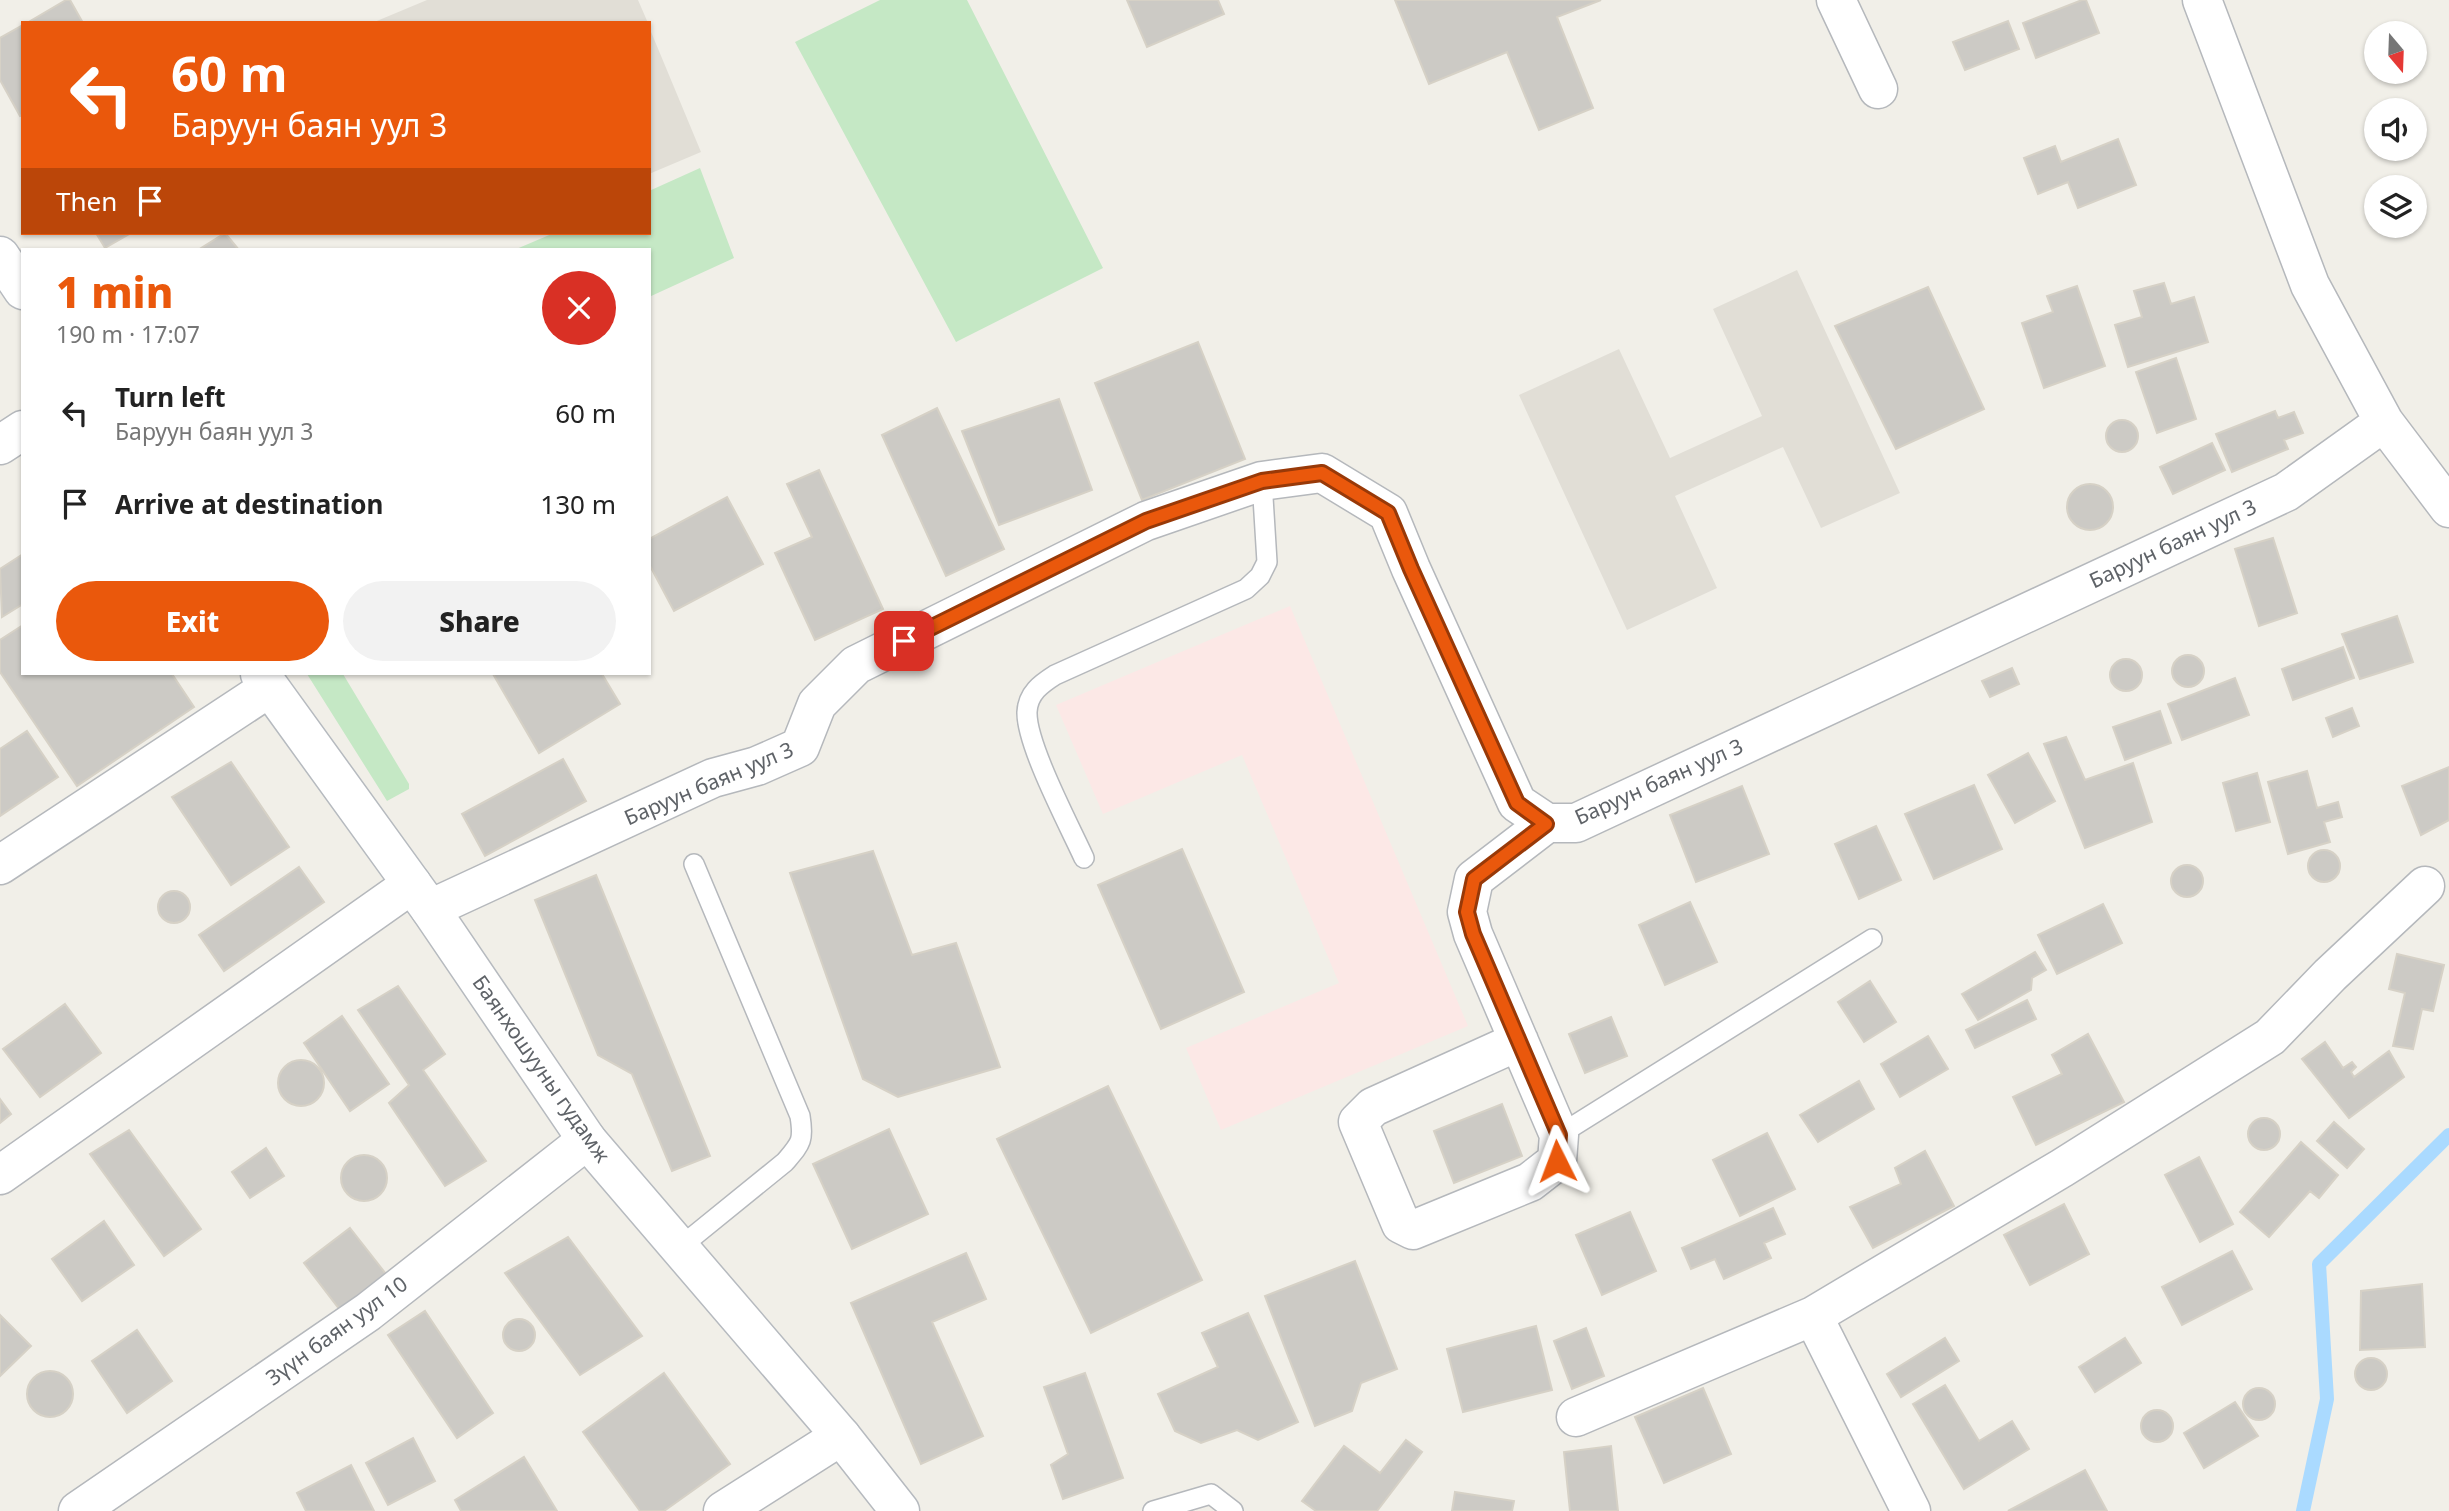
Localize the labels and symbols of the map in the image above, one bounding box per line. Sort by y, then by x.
north arrow [2364,21,2427,84]
street label: Баруун баян уул 3 [2085,492,2261,594]
pin [874,611,934,671]
street label: Баруун баян уул 3 [1570,731,1747,831]
street label: Баруун баян уул 3 [620,735,798,831]
street label: Баянхошууны гудамж [467,969,617,1167]
position arrow [1520,1124,1594,1198]
street label: Зүүн баян уул 10 [260,1269,413,1391]

